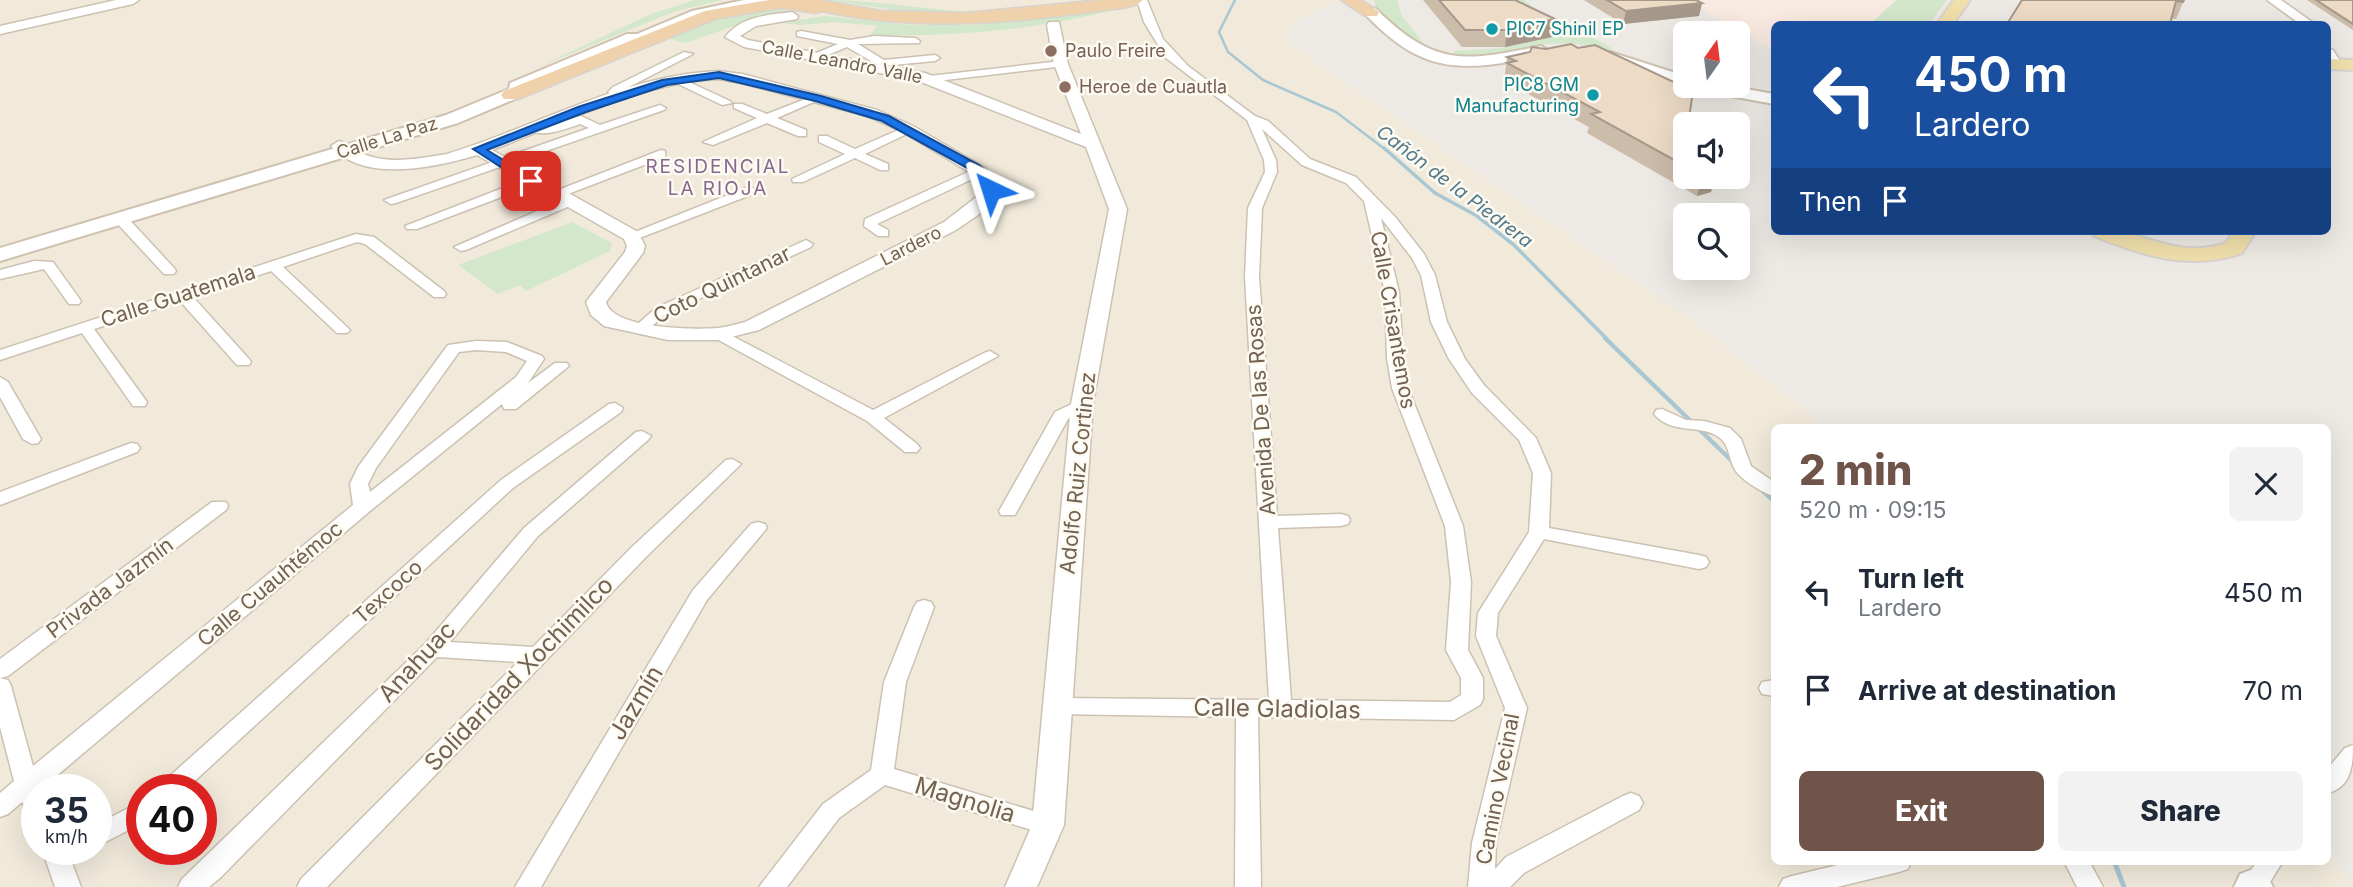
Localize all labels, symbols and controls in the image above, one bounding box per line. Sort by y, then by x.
place label: PIC7 Shinil EP [1506,18,1624,39]
marker: PIC7 Shinil EP [1484,21,1500,37]
north arrow [1673,21,1750,98]
map controls [1673,21,1750,280]
street label: Calle Leandro Valle [760,36,924,87]
place label: Paulo Freire [1065,40,1166,61]
marker: Paulo Freire [1043,43,1059,59]
text: 450 m [1914,45,2068,104]
icon: left [1799,49,1890,140]
place label: PIC8 GM Manufacturing [1455,74,1579,116]
place label: Heroe de Cuautla [1079,76,1227,97]
marker: Heroe de Cuautla [1057,79,1073,95]
marker: PIC8 GM Manufacturing [1585,87,1601,103]
text: Lardero [1914,105,2031,144]
street label: Calle La Paz [334,112,440,163]
button: sound [1673,112,1750,189]
water label: Cañón de la Piedrera [1372,120,1538,253]
pin [501,151,561,211]
position arrow [954,153,1028,227]
district label: RESIDENCIAL LA RIOJA [645,155,791,200]
icon: arrive [512,162,550,200]
icon: arrive [1876,182,1914,220]
text: Then [1799,186,1862,217]
button: search [1673,203,1750,280]
street label: Lardero [877,221,945,270]
street label: Calle Crisantemos [1366,229,1421,411]
street label: Coto Quintanar [649,240,795,329]
street label: Calle Guatemala [97,259,258,332]
street label: Avenida De las Rosas [1241,304,1280,516]
street label: Adolfo Ruiz Cortinez [1054,371,1101,575]
text: 2 min [1799,444,1913,495]
button: close [2229,447,2303,521]
text: 520 m · 09:15 [1799,496,1946,524]
street label: Calle Cuauhtémoc [192,516,347,652]
street label: Privada Jazmín [41,532,178,643]
street label: Texcoco [348,554,427,629]
text: Turn left [1858,563,1964,594]
street label: Solidaridad Xochimilco [418,570,619,777]
icon: left [1799,573,1837,611]
text: 450 m [2224,577,2303,608]
text: Lardero [1858,594,1942,622]
street label: Anahuac [372,615,461,708]
street label: Jazmín [602,660,669,745]
icon: arrive [1799,671,1837,709]
text: Arrive at destination [1858,675,2117,706]
text: 70 m [2242,675,2303,706]
street label: Calle Gladiolas [1193,693,1361,724]
street label: Camino Vecinal [1471,711,1524,867]
street label: Magnolia [911,771,1019,829]
button: Exit [1799,771,2044,851]
button: Share [2058,771,2303,851]
speed limit sign: 40 [126,774,217,865]
text: 35 [44,789,89,831]
text: km/h [45,826,88,847]

